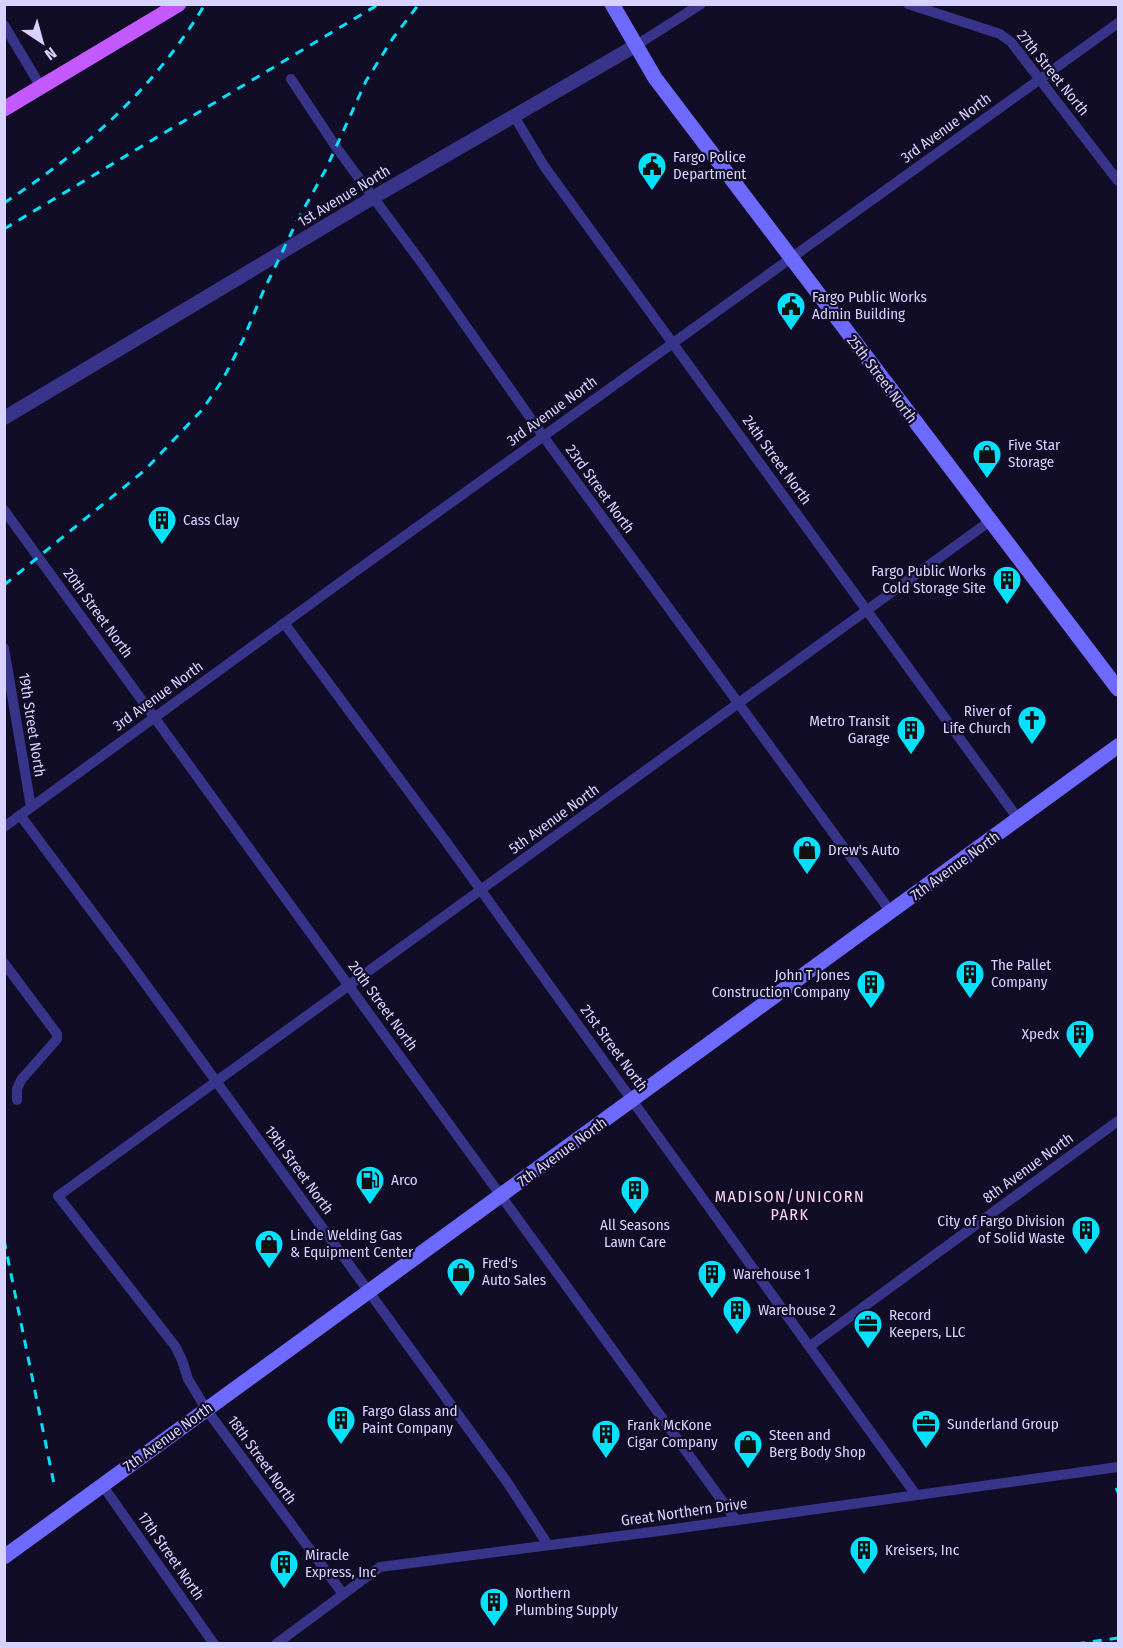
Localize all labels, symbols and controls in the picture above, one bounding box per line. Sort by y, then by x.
north arrow [12,12,72,72]
street label: 27th Street North [1013,27,1093,119]
text: N [41,43,60,64]
street label: 3rd Avenue North [898,89,994,167]
place label: Fargo Police Department [673,148,746,183]
public building icon: Fargo Police Department [636,150,668,192]
street label: 1st Avenue North [295,161,393,231]
place label: Fargo Public Works Admin Building [812,288,927,323]
public building icon: Fargo Public Works Admin Building [775,290,807,332]
street label: 25th Street North [843,332,921,426]
street label: 3rd Avenue North [504,372,600,450]
street label: 24th Street North [739,412,815,508]
place label: Five Star Storage [1008,436,1061,471]
shop icon: Five Star Storage [971,438,1003,480]
street label: 23rd Street North [562,441,638,537]
building icon: Cass Clay [146,504,178,546]
place label: Cass Clay [183,511,239,529]
place label: Fargo Public Works Cold Storage Site [871,562,986,597]
building icon: Fargo Public Works Cold Storage Site [991,564,1023,606]
street label: 20th Street North [60,565,136,661]
street label: 3rd Avenue North [110,657,206,735]
street label: 19th Street North [15,672,49,778]
place label: River of Life Church [943,702,1012,737]
church icon: River of Life Church [1016,704,1048,746]
place label: Metro Transit Garage [809,712,890,747]
building icon: Metro Transit Garage [895,714,927,756]
street label: 5th Avenue North [506,780,602,858]
street label: 7th Avenue North [907,828,1003,904]
shop icon: Drew's Auto [791,834,823,876]
place label: Drew's Auto [828,841,900,859]
place label: The Pallet Company [991,956,1051,991]
street label: 20th Street North [345,958,421,1054]
building icon: The Pallet Company [954,958,986,1000]
place label: John T Jones Construction Company [712,966,850,1001]
building icon: John T Jones Construction Company [855,968,887,1010]
street label: 21st Street North [577,1001,651,1095]
building icon: Xpedx [1064,1018,1096,1060]
place label: Xpedx [1022,1025,1059,1043]
street label: 7th Avenue North [514,1114,610,1190]
street label: 19th Street North [261,1122,337,1218]
street label: 8th Avenue North [979,1129,1077,1207]
fuel station icon: Arco [354,1164,386,1206]
place label: Arco [391,1171,418,1189]
building icon: All Seasons Lawn Care [619,1174,651,1216]
district label: MADISON/UNICORN PARK [715,1187,865,1224]
place label: City of Fargo Division of Solid Waste [937,1212,1065,1247]
building icon: City of Fargo Division of Solid Waste [1070,1214,1102,1256]
place label: All Seasons Lawn Care [600,1216,670,1251]
place label: Linde Welding Gas & Equipment Center [290,1226,414,1261]
shop icon: Linde Welding Gas & Equipment Center [253,1228,285,1270]
place label: Fred's Auto Sales [482,1254,546,1289]
shop icon: Fred's Auto Sales [445,1256,477,1298]
building icon: Warehouse 1 [696,1258,728,1300]
place label: Warehouse 1 [733,1265,810,1283]
building icon: Warehouse 2 [721,1294,753,1336]
place label: Warehouse 2 [758,1301,836,1319]
place label: Record Keepers, LLC [889,1306,966,1341]
office icon: Record Keepers, LLC [852,1308,884,1350]
street label: 7th Avenue North [120,1399,216,1475]
place label: Fargo Glass and Paint Company [362,1402,457,1437]
building icon: Fargo Glass and Paint Company [325,1404,357,1446]
office icon: Sunderland Group [910,1408,942,1450]
street label: 18th Street North [224,1412,300,1508]
place label: Sunderland Group [947,1415,1059,1433]
place label: Frank McKone Cigar Company [627,1416,718,1451]
building icon: Frank McKone Cigar Company [590,1418,622,1460]
place label: Steen and Berg Body Shop [769,1426,866,1461]
shop icon: Steen and Berg Body Shop [732,1428,764,1470]
street label: Great Northern Drive [620,1494,748,1530]
street label: 17th Street North [134,1508,208,1604]
building icon: Kreisers, Inc [848,1534,880,1576]
place label: Kreisers, Inc [885,1541,960,1559]
place label: Miracle Express, Inc [305,1546,377,1581]
building icon: Miracle Express, Inc [268,1548,300,1590]
place label: Northern Plumbing Supply [515,1584,618,1619]
building icon: Northern Plumbing Supply [478,1586,510,1628]

